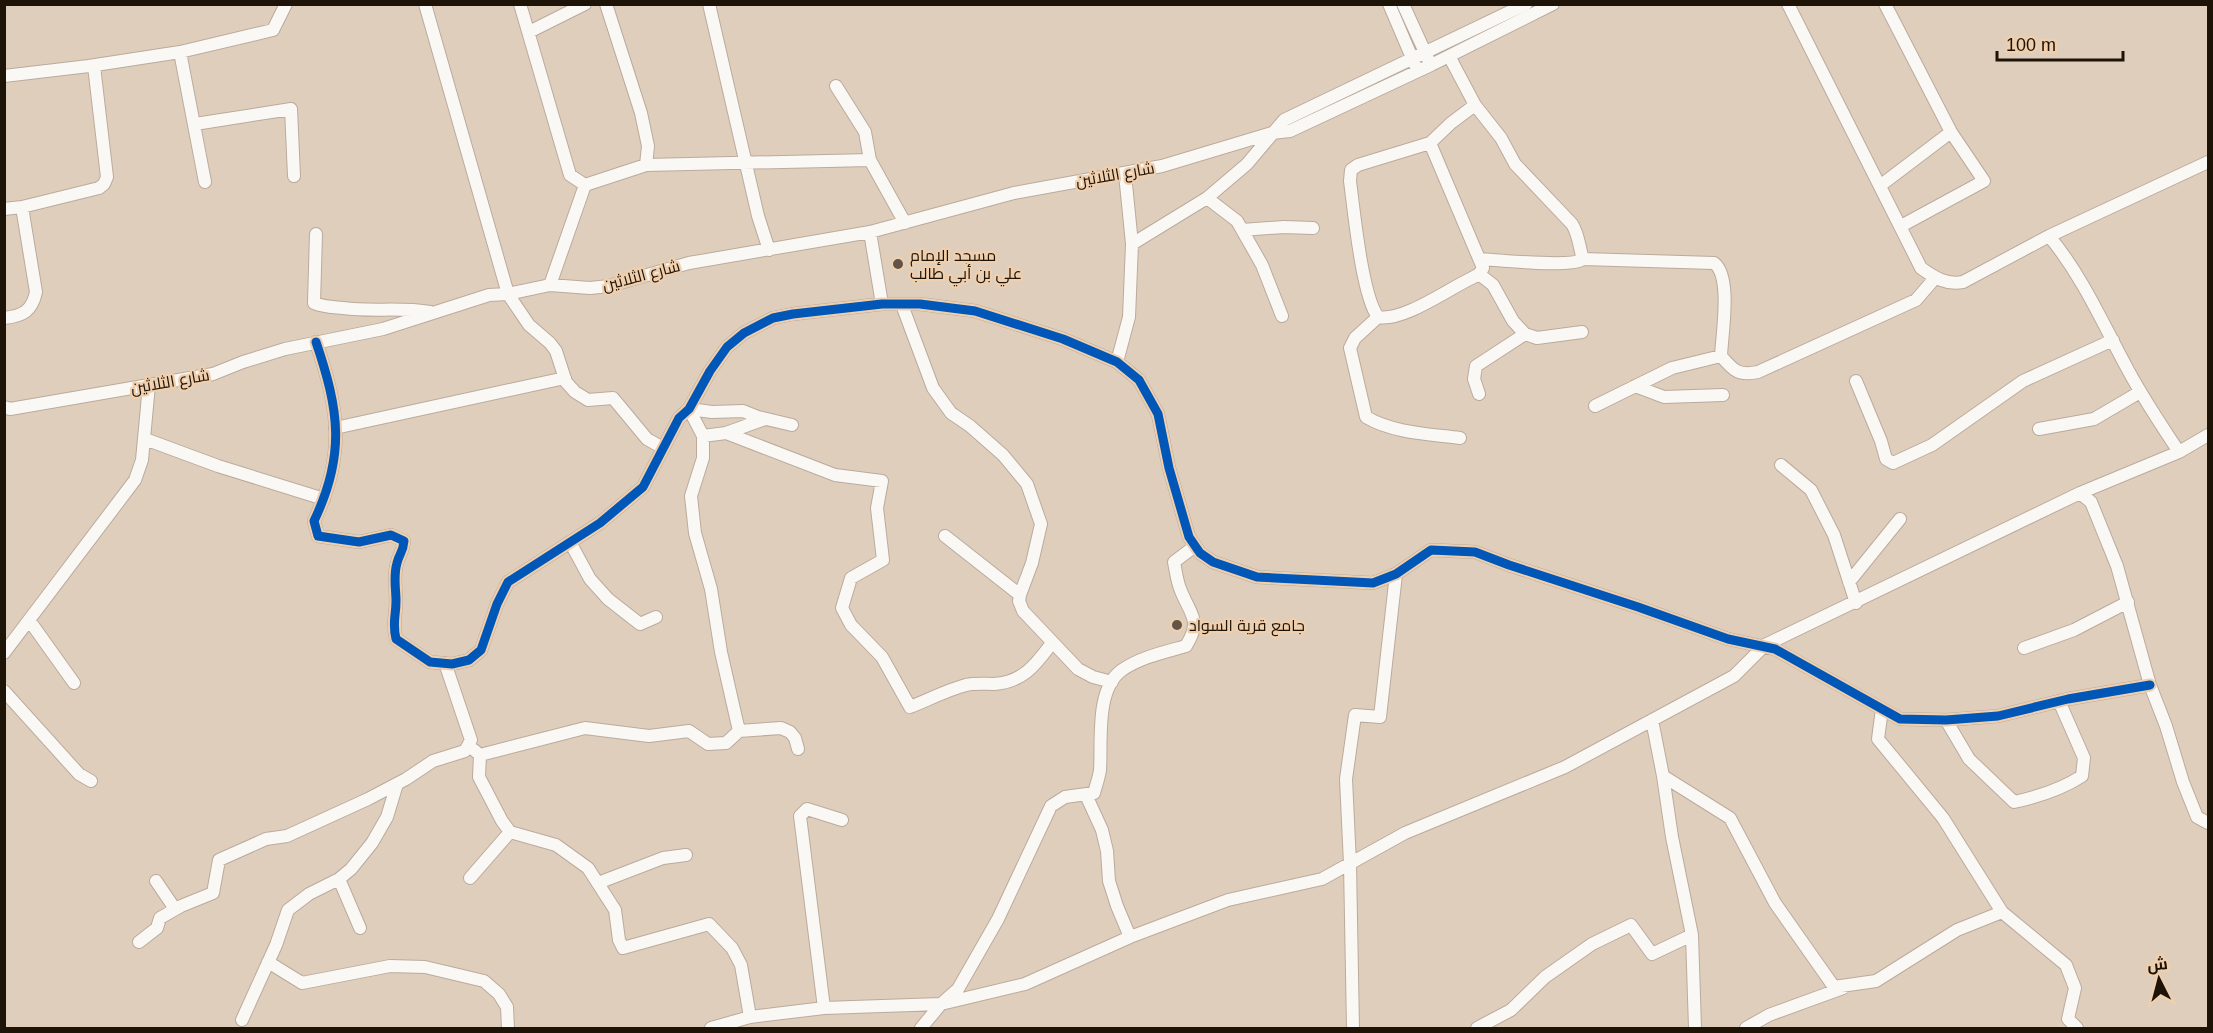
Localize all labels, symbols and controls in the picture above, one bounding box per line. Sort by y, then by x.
scale bar [1997,24,2123,62]
text: 100 m [2006,35,2056,55]
street label: شارع الثلاثين [1074,159,1156,193]
place label: مسجد الإمام علي بن أبي طالب [910,247,1022,287]
street label: شارع الثلاثين [600,257,683,297]
marker: مسجد الإمام علي بن أبي طالب [891,257,905,271]
street label: شارع الثلاثين [129,366,211,400]
place label: جامع قرية السواد [1189,617,1305,637]
marker: جامع قرية السواد [1170,618,1184,632]
north arrow [2129,949,2189,1009]
text: ش [2146,955,2169,975]

